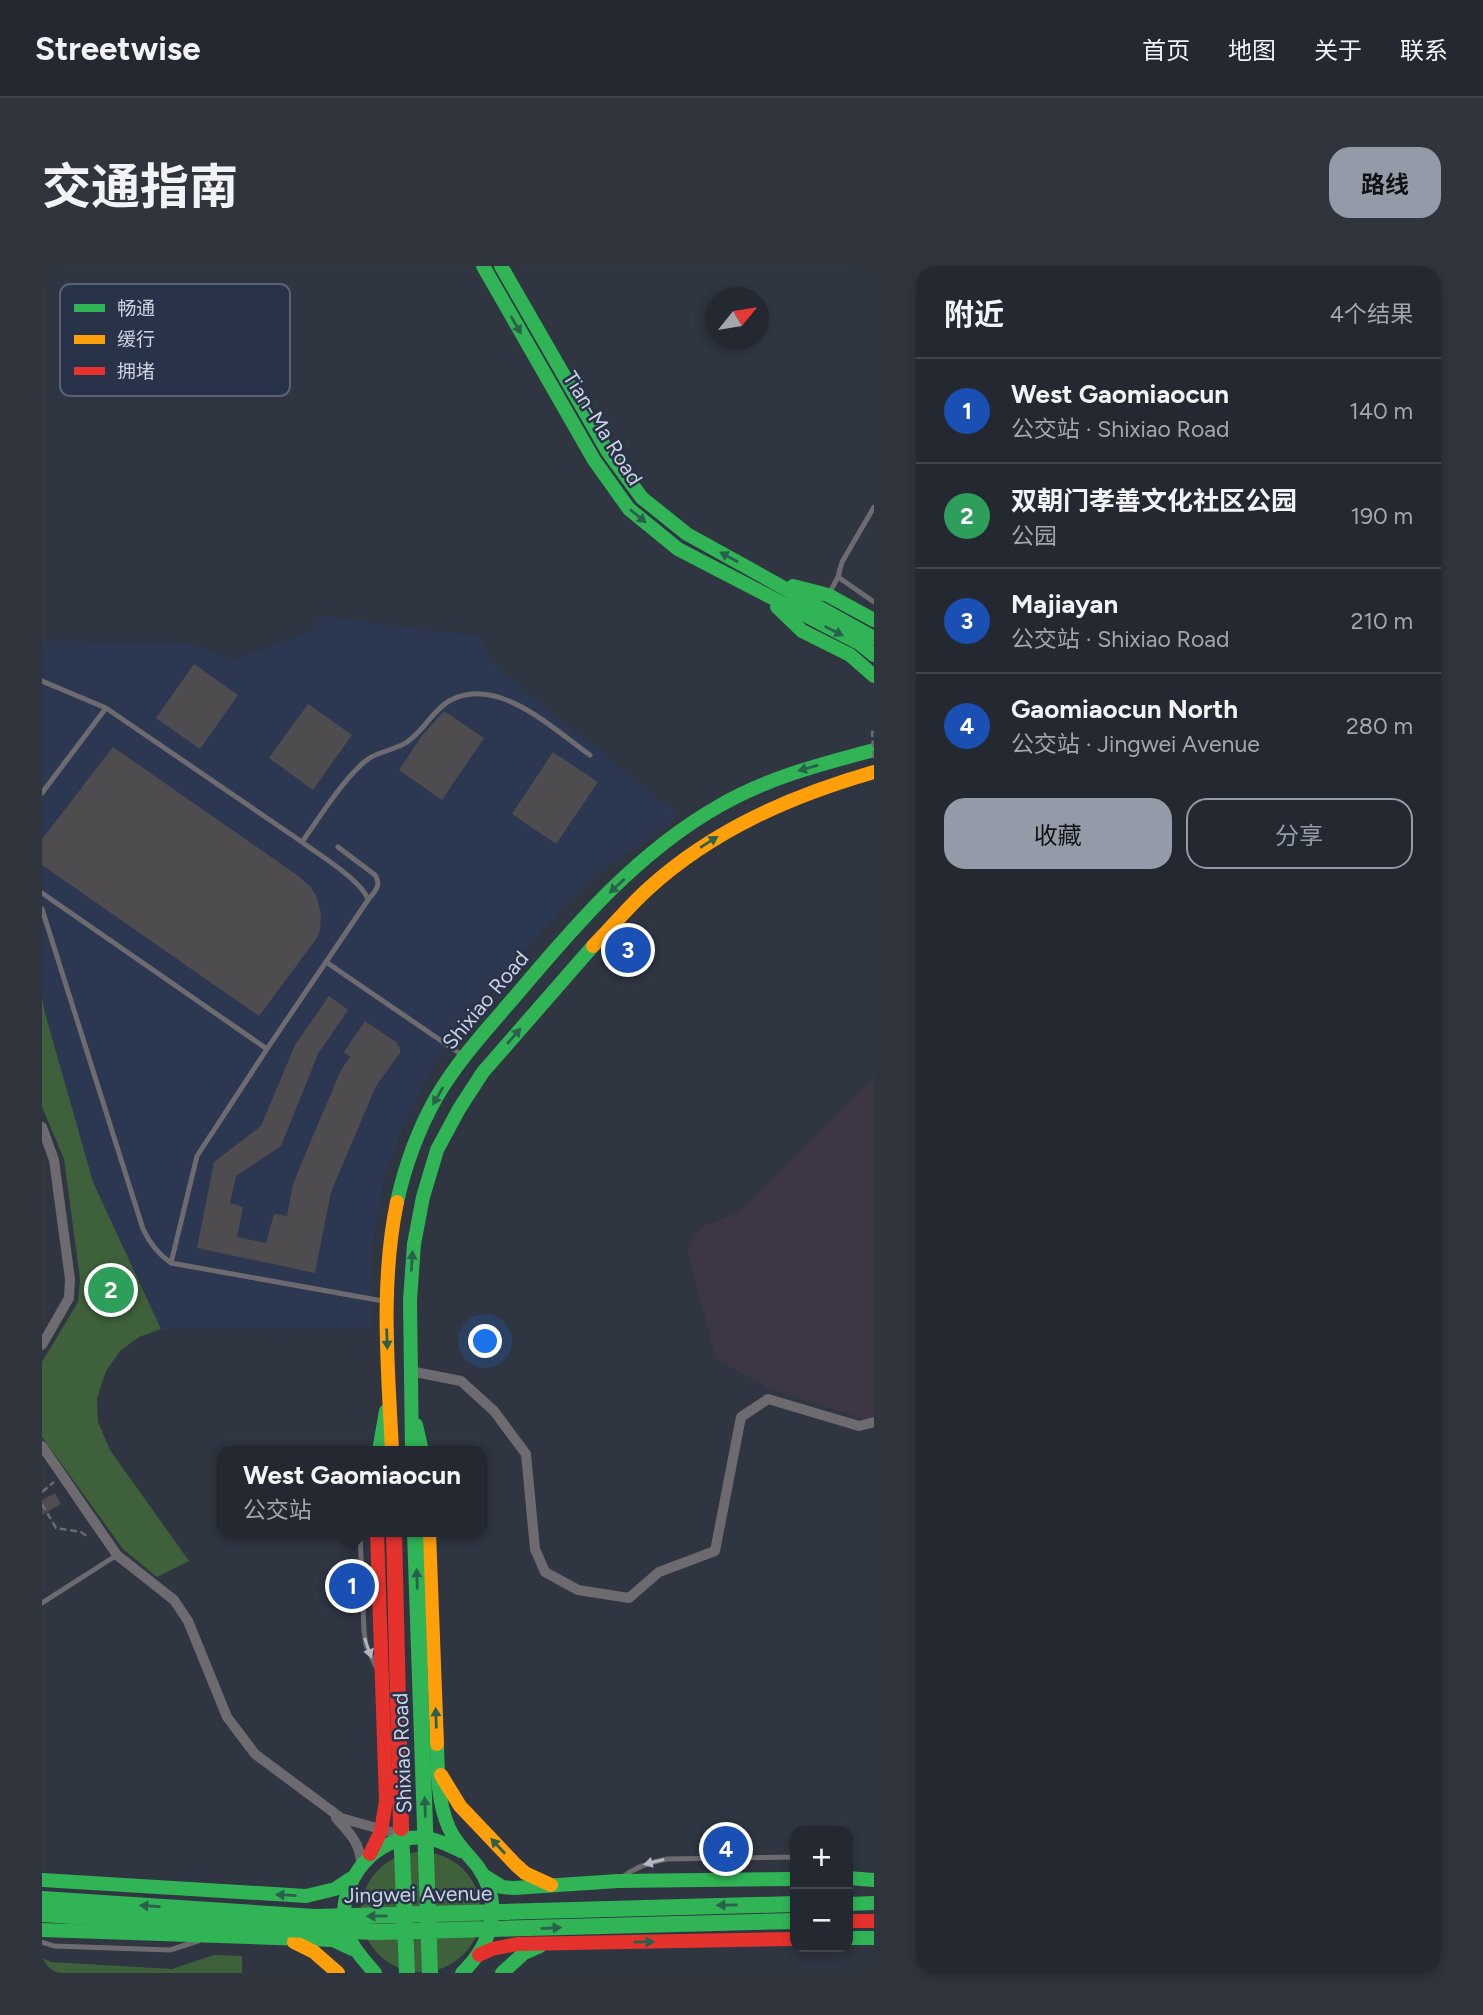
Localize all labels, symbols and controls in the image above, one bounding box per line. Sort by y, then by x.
text: Streetwise [35,29,201,68]
text: 首页 [1142,36,1190,65]
text: 地图 [1228,36,1276,65]
text: 关于 [1314,36,1362,65]
text: 联系 [1400,36,1448,65]
button: 路线 [1329,147,1441,218]
text: 交通指南 [42,157,238,216]
legend [60,284,290,396]
north arrow [706,287,769,350]
text: 附近 [944,296,1004,333]
text: 畅通 [117,297,155,320]
text: 4个结果 [1330,300,1413,328]
one-way arrow [510,316,523,335]
text: 缓行 [117,328,155,351]
text: 拥堵 [117,360,155,383]
street label: Tian-Ma Road [558,366,648,490]
text: West Gaomiaocun [1011,378,1229,410]
text: 1 [962,397,972,425]
text: 140 m [1349,397,1413,425]
text: 公交站 · Shixiao Road [1011,415,1229,443]
text: 双朝门孝善文化社区公园 [1011,485,1297,517]
text: 2 [960,502,974,530]
text: 190 m [1350,502,1413,530]
one-way arrow [630,508,647,523]
text: 公园 [1011,522,1057,550]
one-way arrow [719,551,738,563]
text: Majiayan [1011,588,1118,620]
text: 3 [961,607,973,635]
text: 210 m [1351,607,1413,635]
one-way arrow [824,625,844,636]
text: 公交站 · Shixiao Road [1011,625,1229,653]
text: Gaomiaocun North [1011,693,1238,725]
text: 4 [960,712,974,740]
text: 280 m [1346,712,1413,740]
text: 公交站 · Jingwei Avenue [1011,730,1260,758]
one-way arrow [797,763,818,773]
button: 收藏 [944,798,1172,869]
button: 分享 [1186,798,1413,869]
one-way arrow [699,835,719,848]
one-way arrow [609,878,626,894]
pin: 3 [605,924,651,976]
street label: Shixiao Road [437,946,533,1054]
one-way arrow [506,1028,521,1045]
one-way arrow [432,1087,445,1106]
one-way arrow [407,1250,418,1272]
pin: 2 [88,1264,134,1316]
your location [468,1324,502,1358]
one-way arrow [382,1328,393,1350]
popup [217,1446,487,1537]
text: West Gaomiaocun [243,1459,461,1491]
text: 公交站 [243,1496,312,1524]
pin: 1 [329,1560,375,1612]
one-way arrow [411,1568,422,1590]
one-way arrow [363,1638,374,1659]
street label: Shixiao Road [387,1692,417,1814]
one-way arrow [431,1707,442,1729]
one-way arrow [420,1796,431,1818]
pin: 4 [703,1823,749,1875]
map controls [790,1826,853,1952]
button: + [790,1826,853,1889]
one-way arrow [490,1838,506,1855]
one-way arrow [643,1857,665,1868]
street label: Jingwei Avenue [344,1880,492,1908]
one-way arrow [274,1889,296,1900]
button: − [790,1889,853,1952]
one-way arrow [716,1899,738,1911]
one-way arrow [139,1900,161,1911]
one-way arrow [366,1910,388,1922]
one-way arrow [540,1923,562,1934]
one-way arrow [633,1936,655,1947]

